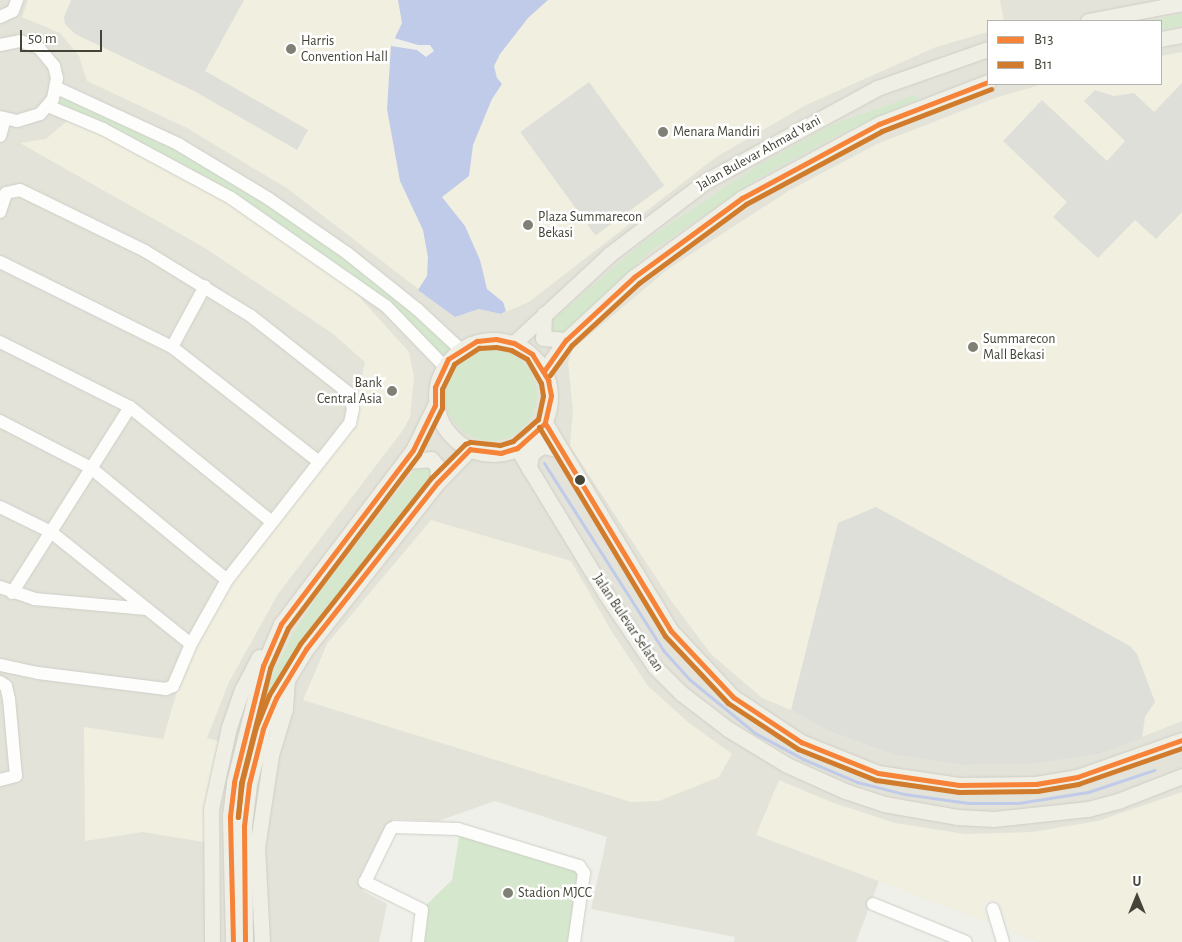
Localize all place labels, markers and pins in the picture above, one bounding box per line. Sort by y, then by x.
place label: Harris Convention Hall [301,33,388,65]
marker: Harris Convention Hall [285,43,297,55]
place label: Menara Mandiri [673,124,760,140]
marker: Menara Mandiri [657,126,669,138]
place label: Plaza Summarecon Bekasi [538,209,642,242]
marker: Plaza Summarecon Bekasi [522,219,534,231]
place label: Summarecon Mall Bekasi [983,331,1056,364]
marker: Summarecon Mall Bekasi [967,341,979,353]
place label: Bank Central Asia [317,375,382,408]
marker: Bank Central Asia [386,385,398,397]
unlabelled marker [575,475,585,485]
place label: Stadion MJCC [518,885,592,901]
marker: Stadion MJCC [502,887,514,899]

